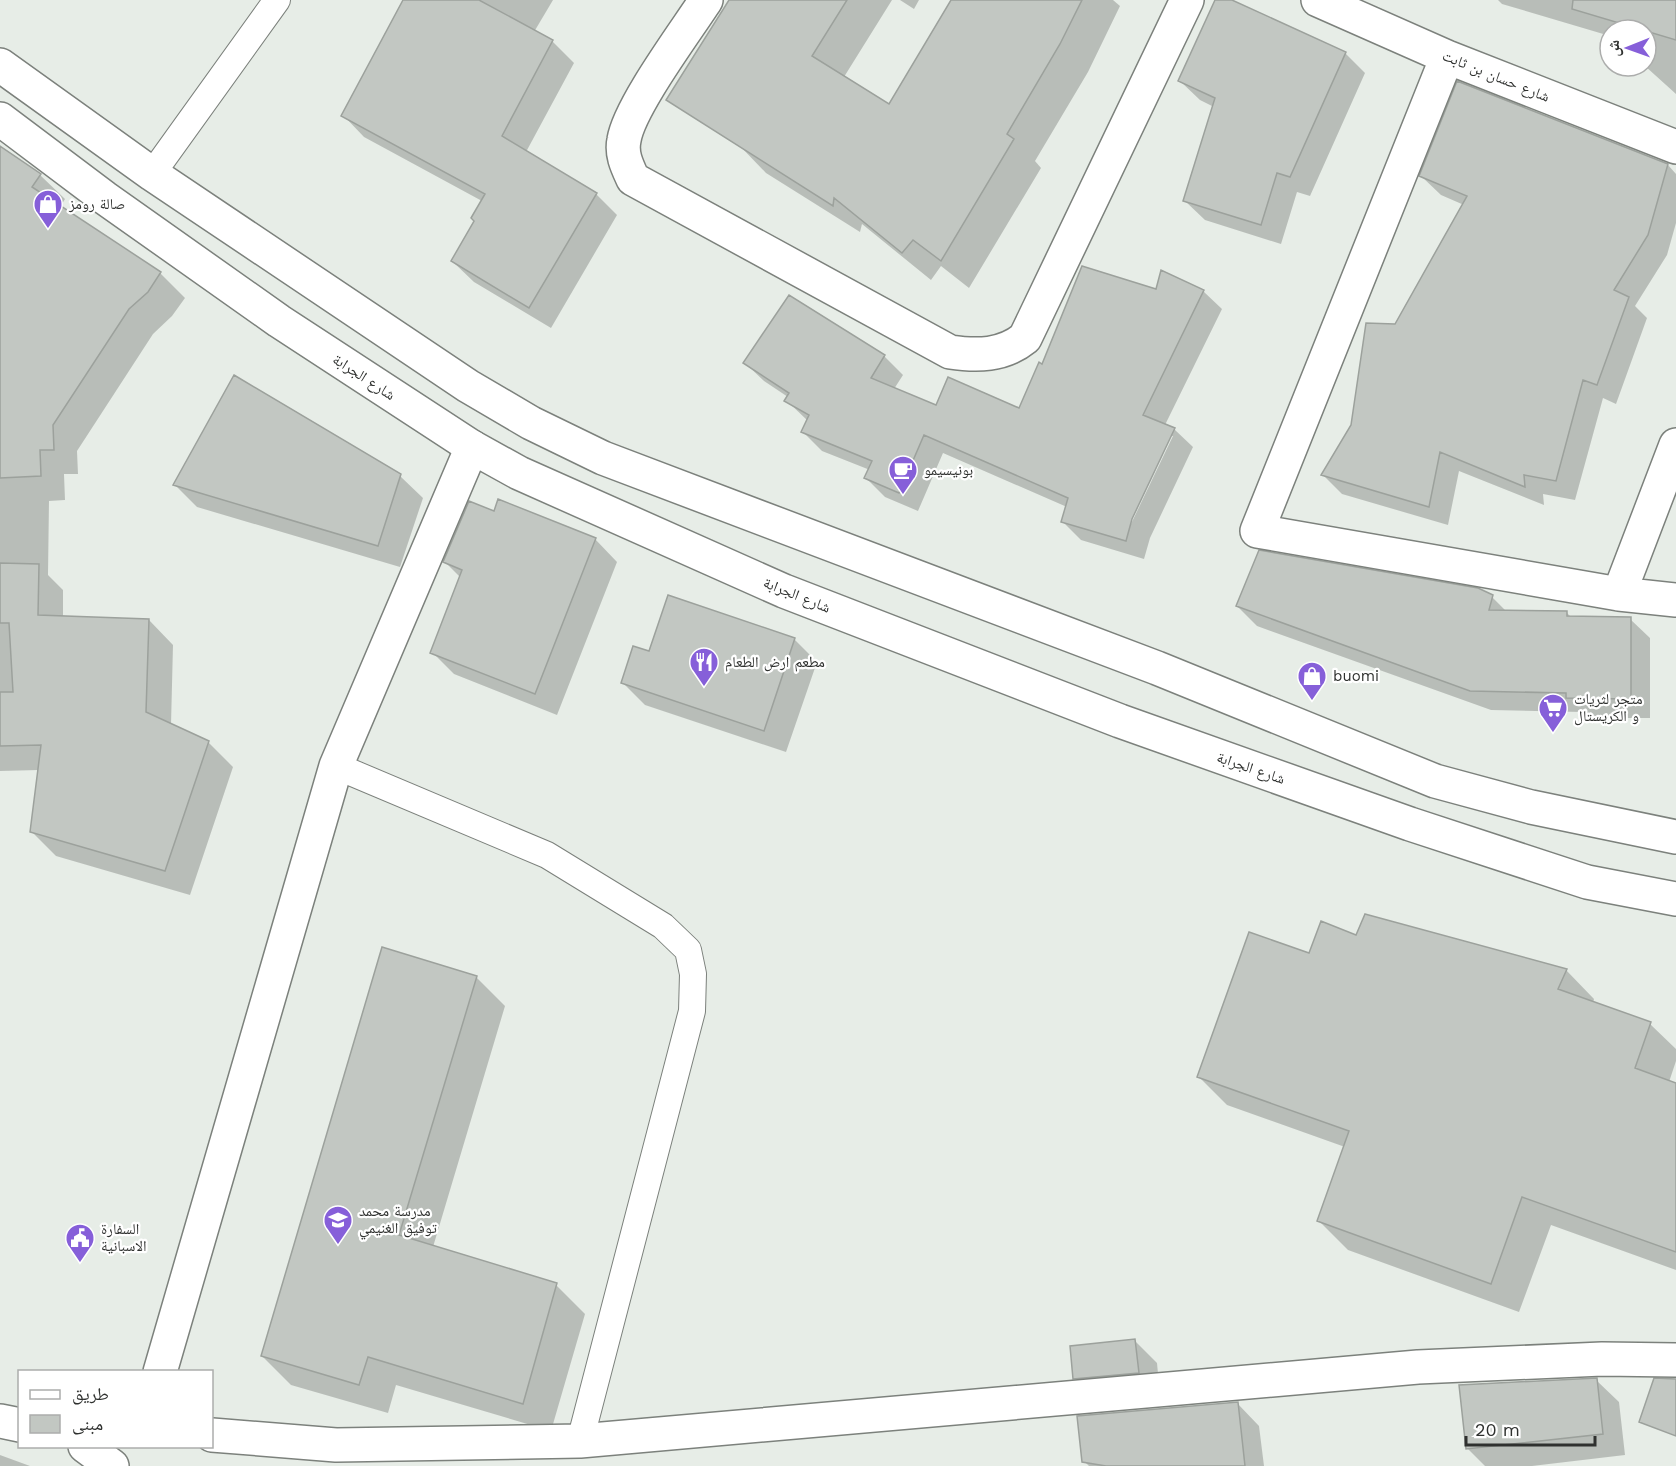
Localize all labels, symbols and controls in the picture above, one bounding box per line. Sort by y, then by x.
north arrow [1598,18,1658,78]
text: ش [1604,40,1623,57]
street label: شارع حسان بن ثابت [1439,46,1552,107]
shop icon: صالة رومز [32,188,64,230]
place label: صالة رومز [68,195,125,213]
street label: شارع الجرابة [329,350,399,405]
cafe icon: بونيسيمو [887,454,919,496]
place label: بونيسيمو [924,461,973,479]
street label: شارع الجرابة [760,573,833,618]
restaurant icon: مطعم ارض الطعام [688,646,720,688]
place label: مطعم ارض الطعام [725,653,825,672]
shop icon: buomi [1296,660,1328,702]
place label: buomi [1333,667,1379,685]
place label: متجر لثريات و الكريستال [1574,690,1643,726]
supermarket icon: متجر لثريات و الكريستال [1537,692,1569,734]
street label: شارع الجرابة [1214,748,1288,789]
place label: مدرسة محمد توفيق الغنيمي [359,1202,437,1240]
school or university icon: مدرسة محمد توفيق الغنيمي [322,1204,354,1246]
place label: السفارة الاسبانية [101,1220,147,1255]
public building icon: السفارة الاسبانية [64,1222,96,1264]
legend [18,1370,213,1448]
text: طريق [72,1383,109,1405]
scale bar [1466,1409,1595,1447]
text: مبنى [72,1413,103,1435]
text: 20 m [1475,1419,1520,1440]

